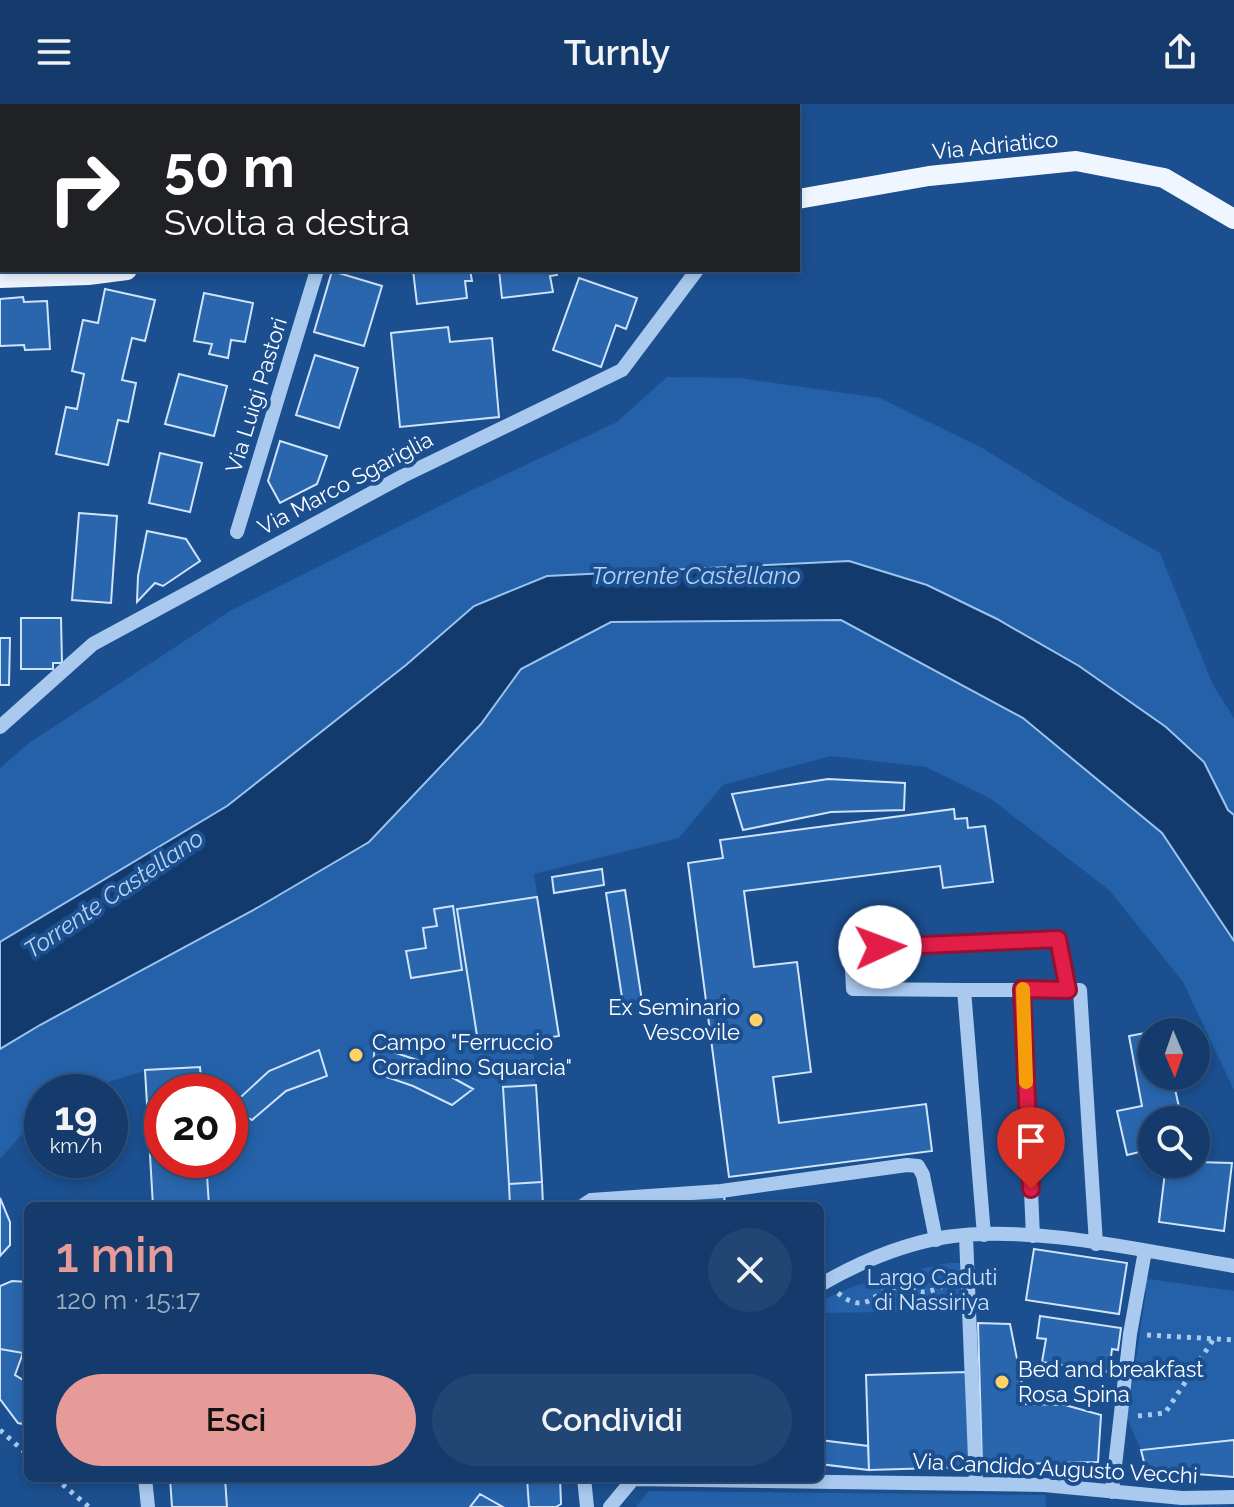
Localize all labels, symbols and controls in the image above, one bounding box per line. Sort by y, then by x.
icon: menu [32,30,76,74]
icon: share [1158,30,1202,74]
text: Turnly [564,31,670,73]
street label: Via Adriatico [931,125,1059,165]
text: 50 m [164,134,295,200]
icon: right [32,136,136,240]
text: Svolta a destra [164,201,410,243]
street label: Via Luigi Pastori [220,314,292,476]
street label: Via Marco Sgariglia [253,426,437,540]
water label: Torrente Castellano [591,561,801,590]
water label: Torrente Castellano [19,823,209,964]
position arrow [838,905,922,989]
place label: Ex Seminario Vescovile [608,994,740,1045]
marker: Ex Seminario Vescovile [747,1011,765,1029]
north arrow [1138,1018,1210,1090]
map controls [1138,1018,1210,1178]
place label: Campo "Ferruccio Corradino Squarcia" [372,1029,572,1080]
marker: Campo "Ferruccio Corradino Squarcia" [347,1046,365,1064]
speed limit sign: 20 [144,1074,248,1178]
text: 19 [54,1092,98,1139]
button: search [1138,1106,1210,1178]
pin [997,1107,1065,1189]
icon: arrive [1009,1119,1053,1163]
text: km/h [50,1134,102,1158]
text: 1 min [56,1227,175,1283]
button: close [708,1228,792,1312]
park label: Largo Caduti di Nassiriya [867,1264,997,1315]
text: 120 m · 15:17 [56,1285,200,1315]
place label: Bed and breakfast Rosa Spina [1018,1356,1204,1407]
marker: Bed and breakfast Rosa Spina [993,1373,1011,1391]
button: Esci [56,1374,416,1466]
button: Condividi [432,1374,792,1466]
street label: Via Candido Augusto Vecchi [912,1448,1198,1488]

